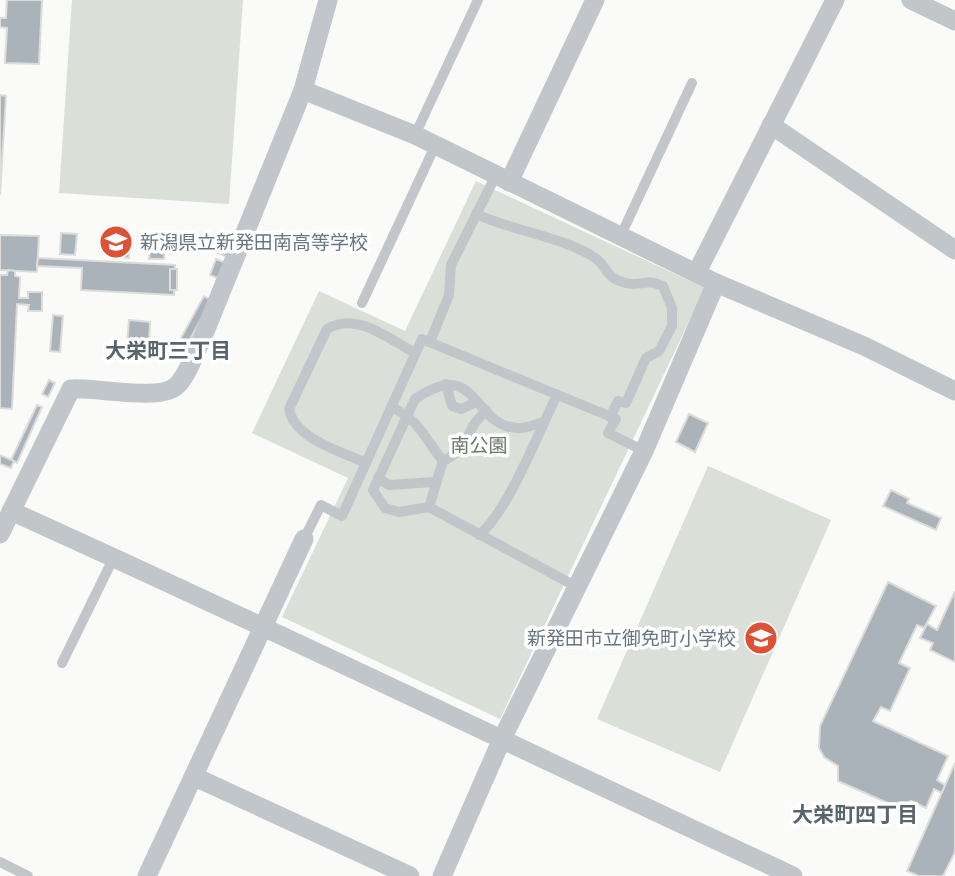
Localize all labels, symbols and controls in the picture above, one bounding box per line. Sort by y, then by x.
school or university icon: 新潟県立新発田南高等学校 [97,223,135,261]
place label: 新潟県立新発田南高等学校 [140,230,368,254]
district label: 大栄町三丁目 [105,337,231,363]
park label: 南公園 [450,433,508,457]
school or university icon: 新発田市立御免町小学校 [742,619,780,657]
place label: 新発田市立御免町小学校 [527,626,736,650]
district label: 大栄町四丁目 [792,801,918,827]

